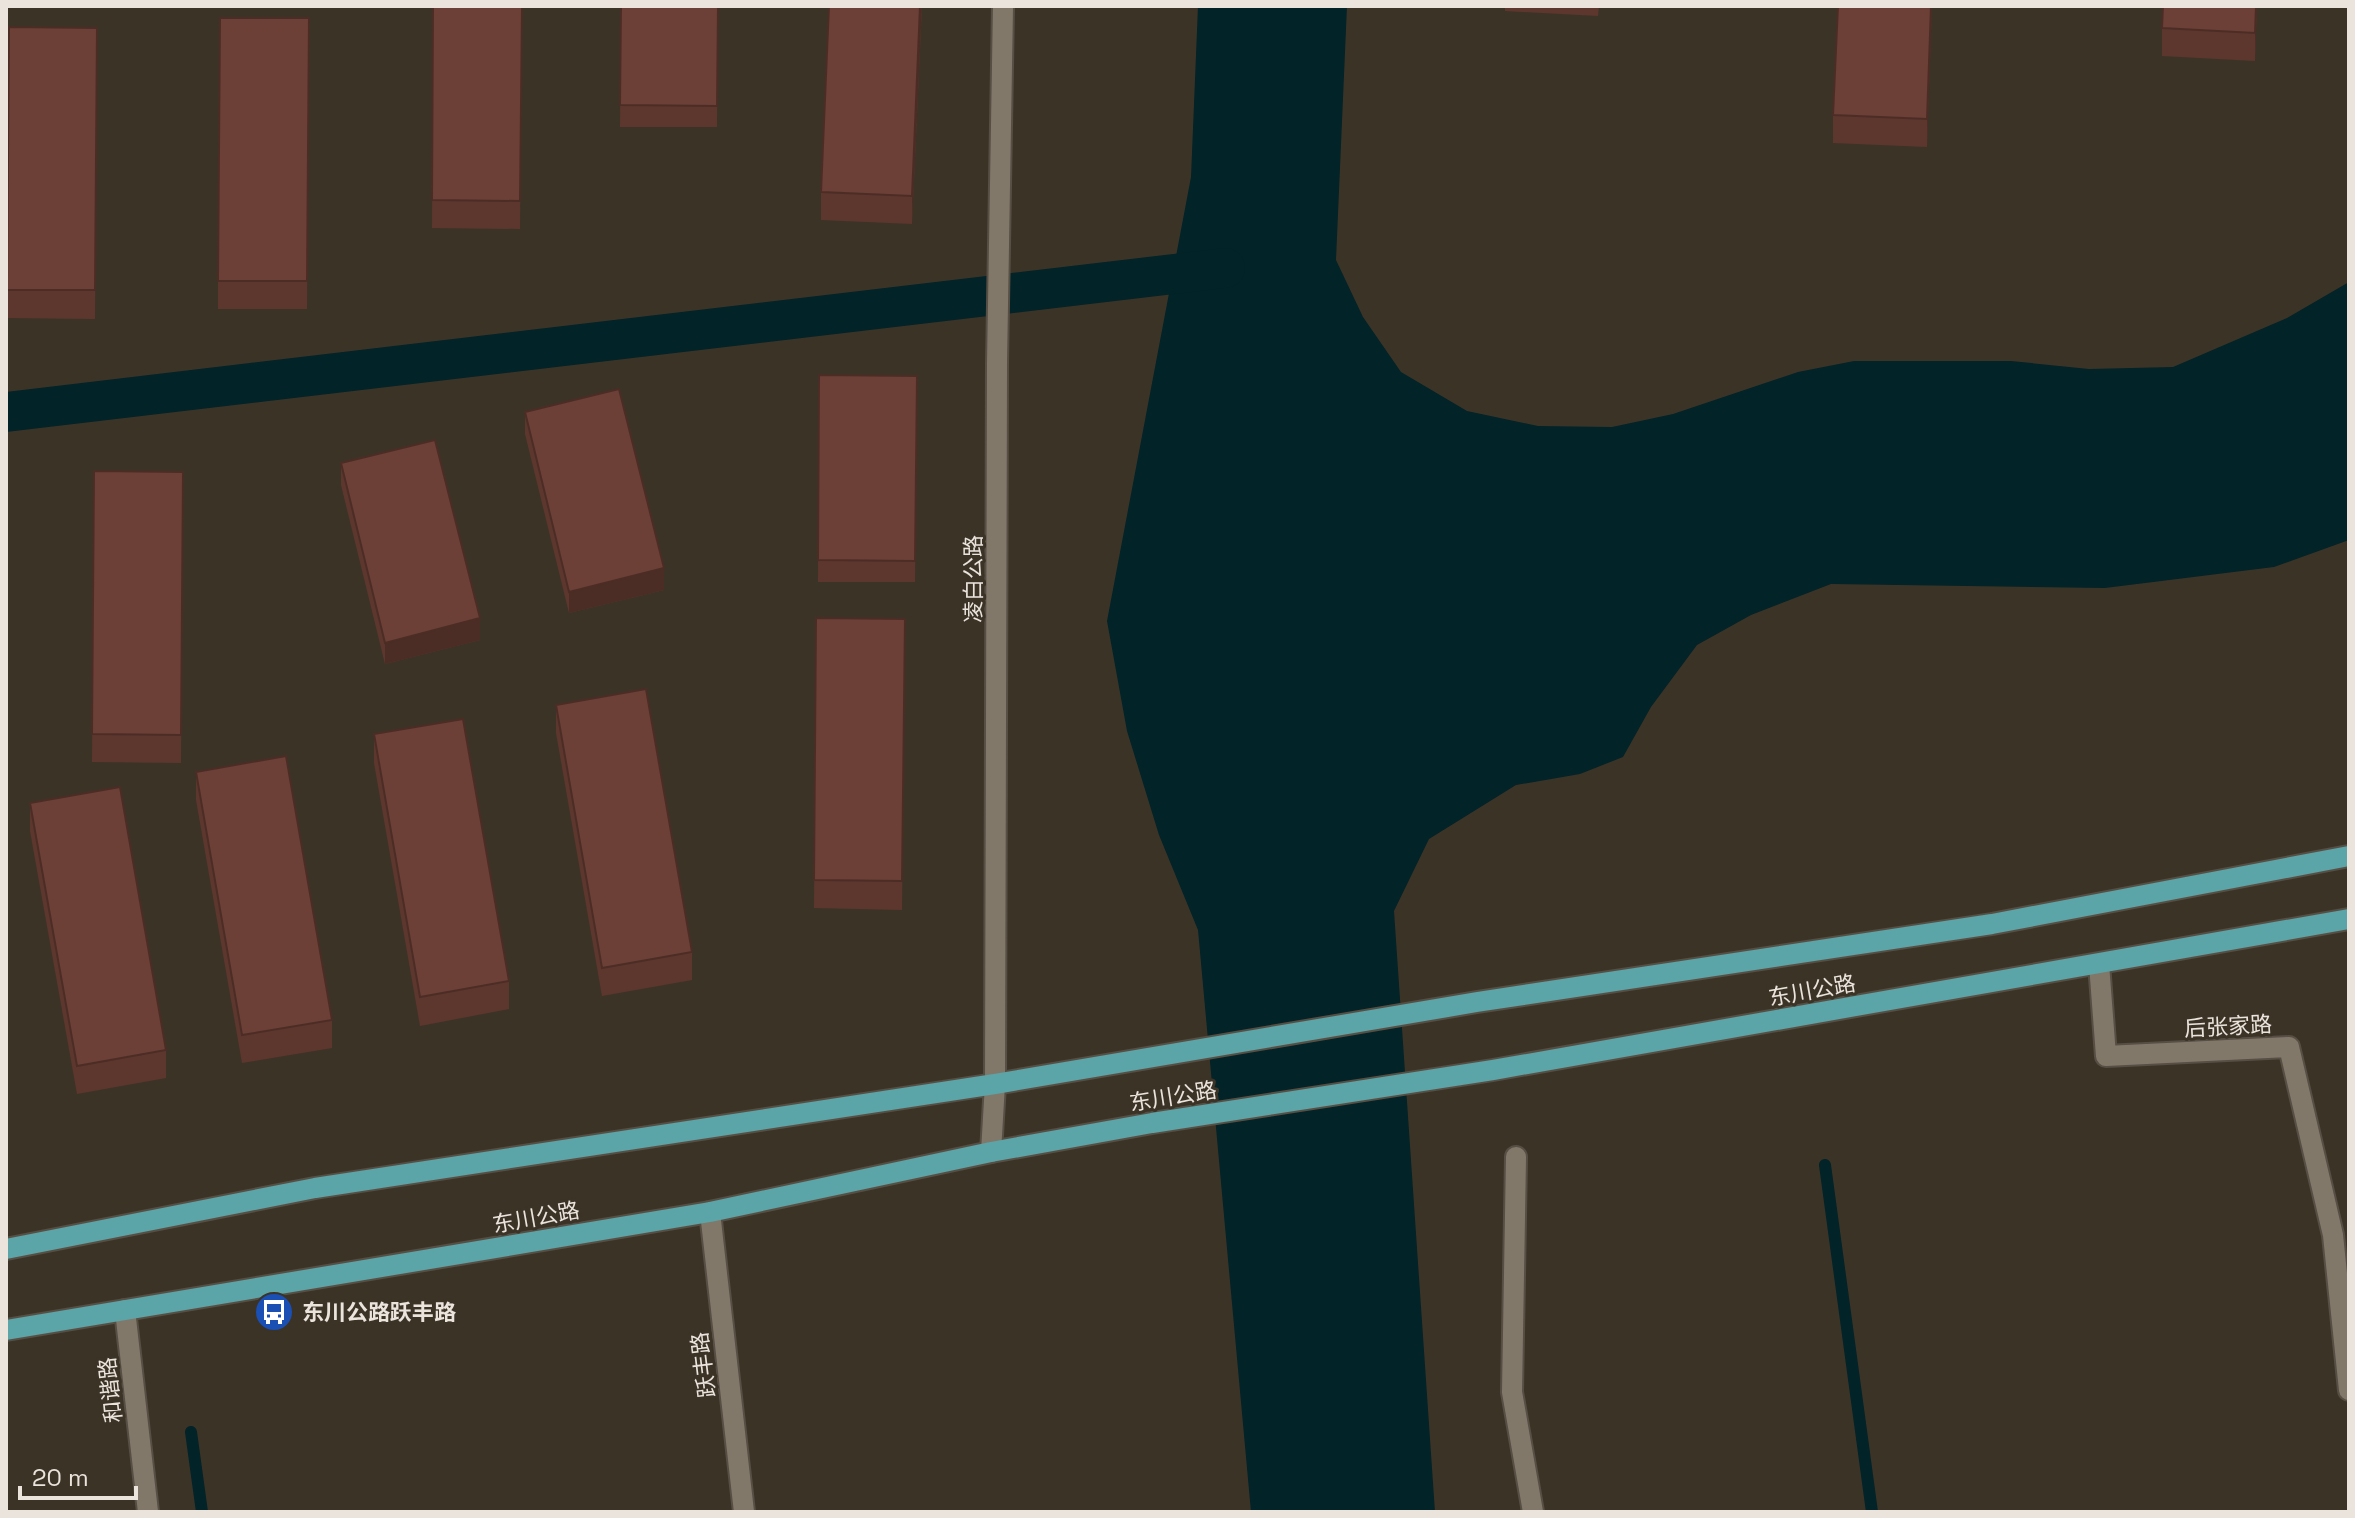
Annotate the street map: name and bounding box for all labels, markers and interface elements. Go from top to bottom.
street label: 凌白公路 [959,535,987,623]
street label: 东川公路 [1766,969,1858,1011]
street label: 后张家路 [2183,1010,2273,1042]
street label: 东川公路 [1127,1075,1219,1117]
street label: 东川公路 [490,1196,582,1238]
bus stop icon: 东川公路跃丰路 [253,1291,295,1333]
place label: 东川公路跃丰路 [302,1298,456,1326]
street label: 跃丰路 [685,1331,721,1399]
street label: 和谐路 [93,1356,127,1424]
scale bar [20,1450,136,1500]
text: 20 m [32,1462,89,1493]

